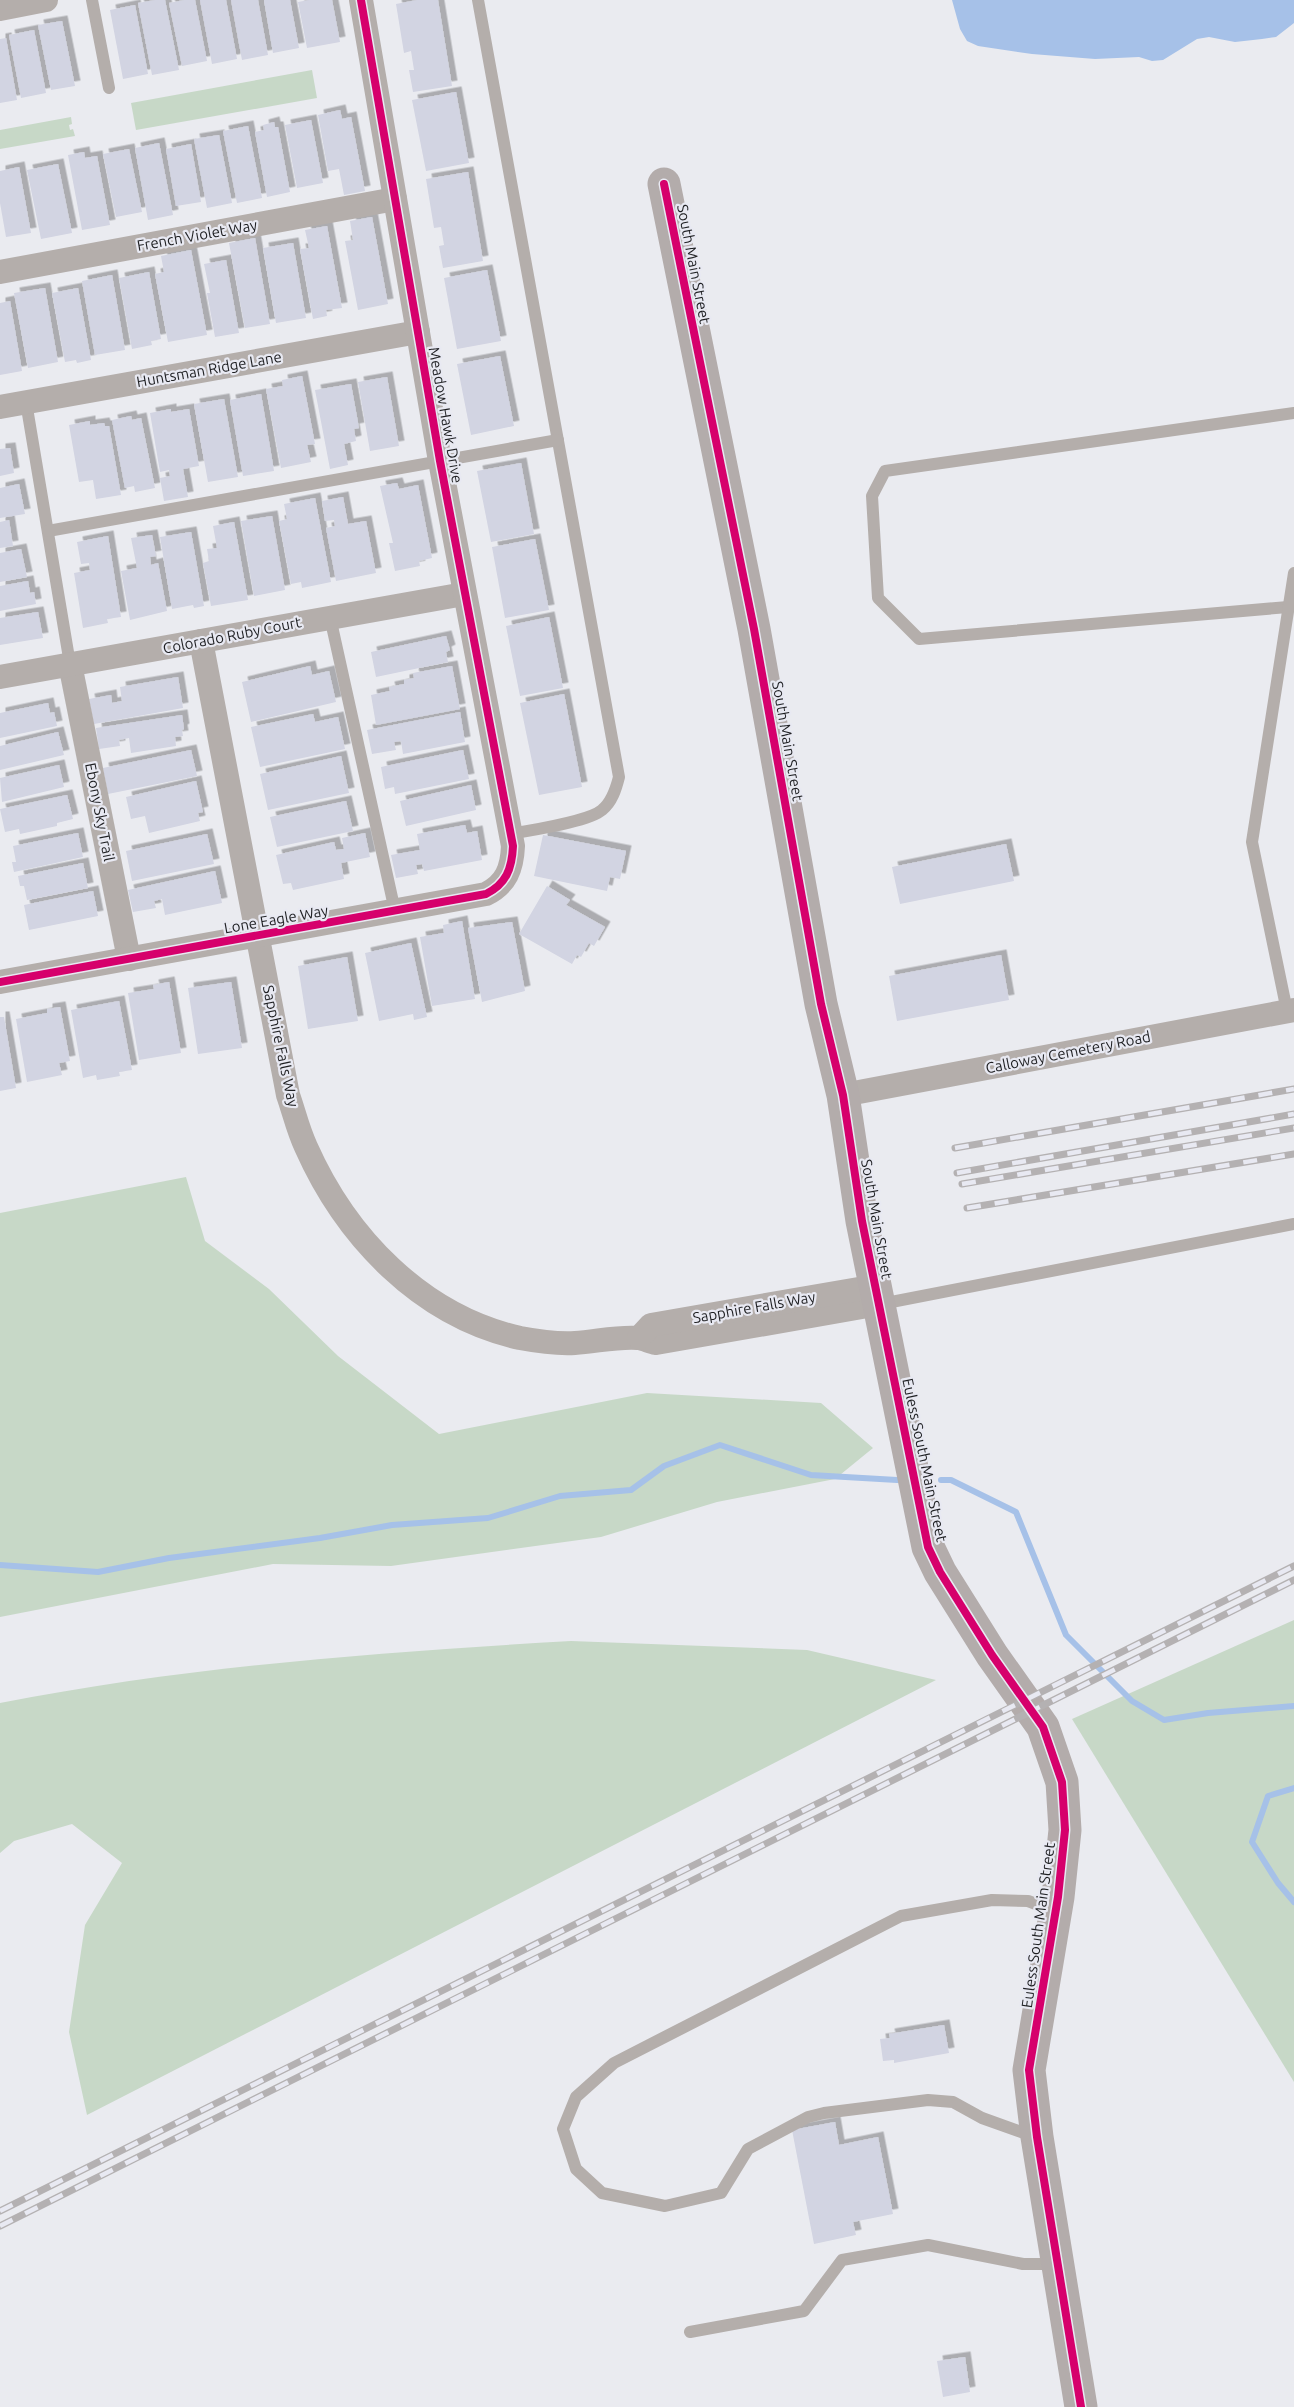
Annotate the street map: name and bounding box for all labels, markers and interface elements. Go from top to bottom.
street label: South Main Street [674,203,714,325]
street label: French Violet Way [136,216,258,254]
street label: Meadow Hawk Drive [426,346,466,484]
street label: Huntsman Ridge Lane [135,348,283,390]
street label: Colorado Ruby Court [161,613,303,657]
street label: South Main Street [769,680,807,802]
street label: Ebony Sky Trail [82,761,118,863]
street label: Lone Eagle Way [223,901,329,937]
street label: Sapphire Falls Way [260,984,302,1108]
street label: Calloway Cemetery Road [984,1028,1152,1076]
street label: South Main Street [858,1158,896,1280]
street label: Sapphire Falls Way [691,1288,817,1326]
street label: Euless South Main Street [899,1377,951,1543]
street label: Euless South Main Street [1018,1841,1058,2009]

